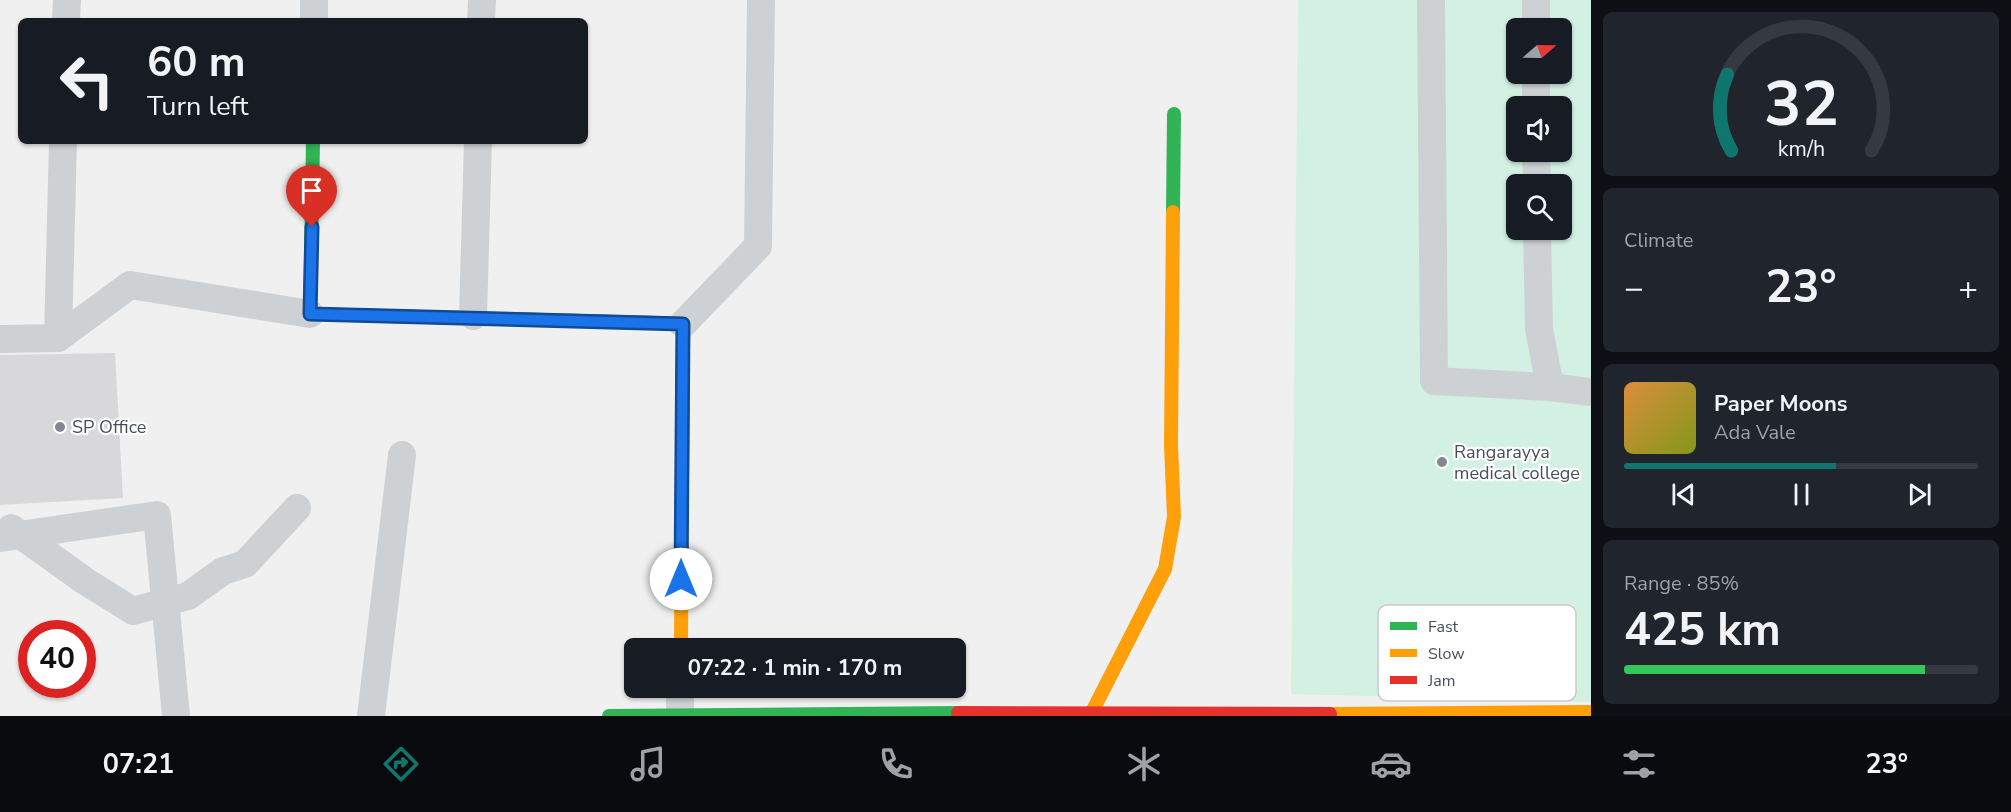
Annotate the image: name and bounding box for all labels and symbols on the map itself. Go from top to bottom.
north arrow [1506,18,1572,84]
pin [286,165,337,227]
place label: SP Office [72,415,146,439]
marker: SP Office [53,420,67,434]
place label: Rangarayya medical college [1454,440,1580,485]
marker: Rangarayya medical college [1435,455,1449,469]
position arrow [649,547,713,611]
legend [1378,605,1576,701]
text: Fast [1428,616,1459,638]
speed limit sign: 40 [18,620,96,698]
text: Slow [1428,643,1465,665]
text: Jam [1427,670,1455,692]

